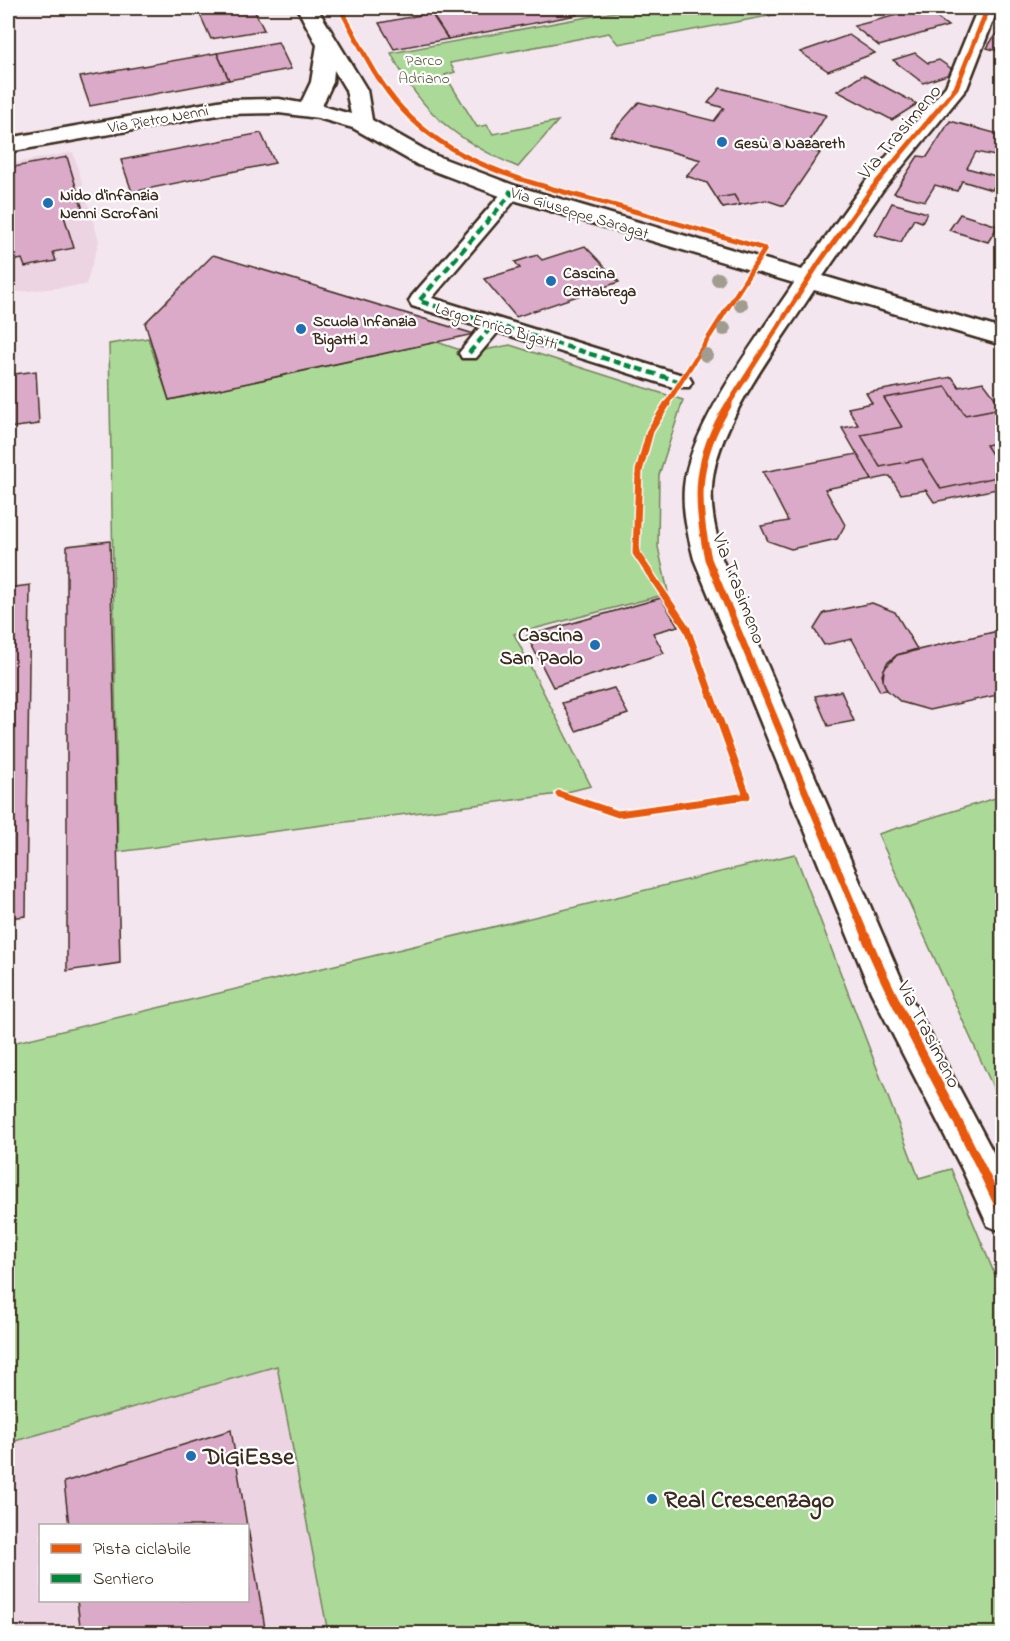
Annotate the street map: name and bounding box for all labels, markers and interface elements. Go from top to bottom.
park label: Parco Adriano [398,49,450,91]
street label: Via Trasimeno [852,79,950,187]
street label: Via Pietro Nenni [105,99,211,141]
place label: Gesù a Nazareth [734,132,845,156]
marker: Gesù a Nazareth [715,135,729,149]
street label: Via Giuseppe Saragat [506,181,652,247]
place label: Nido d'infanzia Nenni Scrofani [60,184,159,226]
marker: Nido d'infanzia Nenni Scrofani [41,196,55,210]
place label: Cascina Cattabrega [563,262,637,305]
marker: Cascina Cattabrega [544,274,558,288]
street label: Largo Enrico Bigatti [432,297,561,357]
place label: Scuola Infanzia Bigatti 2 [312,310,417,353]
marker: Scuola Infanzia Bigatti 2 [294,322,308,336]
street label: Via Trasimeno [703,528,772,649]
place label: Cascina San Paolo [500,622,583,674]
marker: Cascina San Paolo [588,638,602,652]
street label: Via Trasimeno [888,976,967,1094]
place label: DiGiEsse [202,1441,295,1476]
marker: DiGiEsse [184,1449,198,1463]
place label: Real Crescenzago [664,1484,834,1520]
marker: Real Crescenzago [645,1492,659,1506]
legend [39,1524,249,1602]
text: Pista ciclabile [93,1537,192,1563]
text: Sentiero [93,1567,154,1593]

